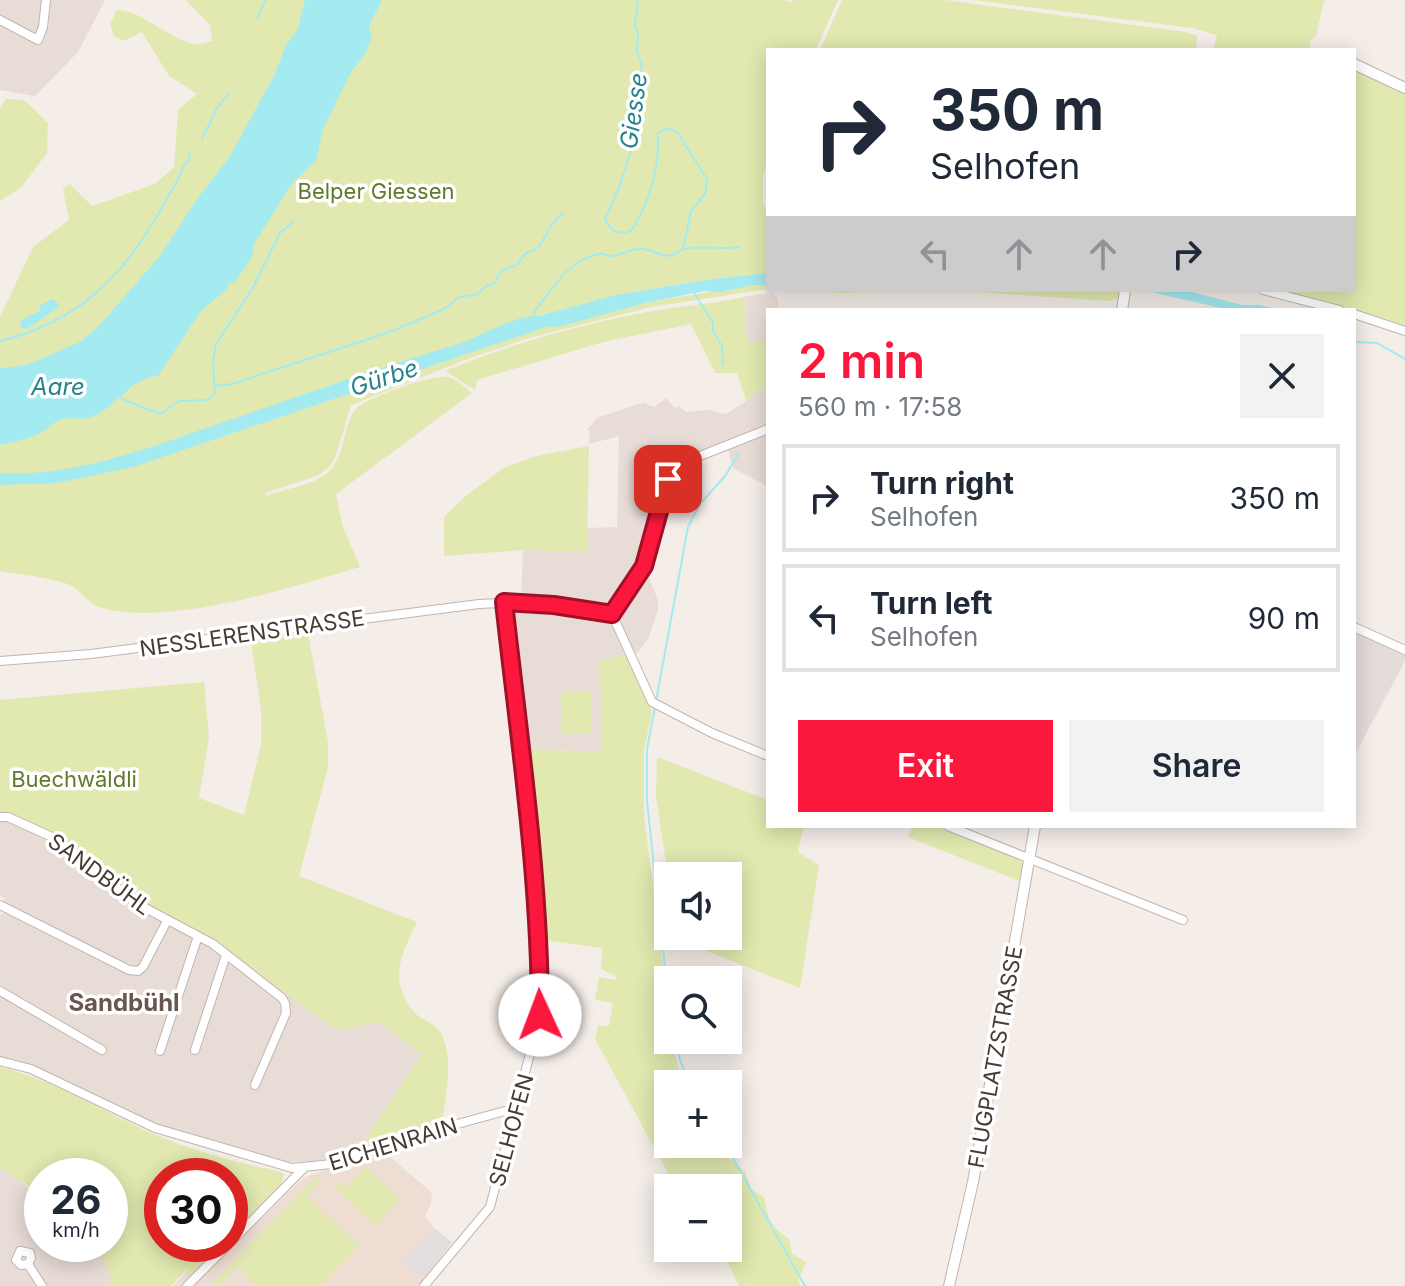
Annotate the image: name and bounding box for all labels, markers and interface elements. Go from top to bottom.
water label: Giesse [614,71,653,151]
text: 350 m [930,76,1104,144]
icon: right [798,80,902,184]
text: Selhofen [930,144,1080,188]
park label: Belper Giessen [298,178,454,204]
icon: left [913,232,957,276]
icon: ahead [997,232,1041,276]
icon: ahead [1081,232,1125,276]
icon: right [1165,232,1209,276]
text: 2 min [798,331,925,390]
button: close [1240,334,1324,418]
water label: Gürbe [346,353,422,402]
water label: Aare [30,372,85,401]
text: 560 m · 17:58 [798,391,962,422]
pin [634,445,702,513]
icon: arrive [646,457,690,501]
text: Turn right [870,465,1014,501]
icon: right [802,476,846,520]
text: 350 m [1230,480,1320,516]
text: Selhofen [870,501,978,532]
text: Turn left [870,585,992,621]
icon: left [802,596,846,640]
text: 90 m [1248,600,1320,636]
street label: NESSLERENSTRASSE [138,604,366,662]
text: Selhofen [870,621,978,652]
button: Exit [798,720,1053,812]
button: Share [1069,720,1324,812]
park label: Buechwäldli [11,766,137,792]
street label: SANDBÜHL [43,828,157,920]
map controls [654,862,742,1262]
button: sound [654,862,742,950]
street label: FLUGPLATZSTRASSE [963,944,1027,1170]
button: search [654,966,742,1054]
position arrow [498,973,582,1057]
district label: Sandbühl [68,988,180,1017]
button: + [654,1070,742,1158]
street label: SELHOFEN [483,1071,539,1189]
street label: EICHENRAIN [326,1112,460,1176]
speed limit sign: 30 [144,1158,248,1262]
button: − [654,1174,742,1262]
text: 26 [50,1175,102,1224]
text: km/h [52,1218,100,1242]

